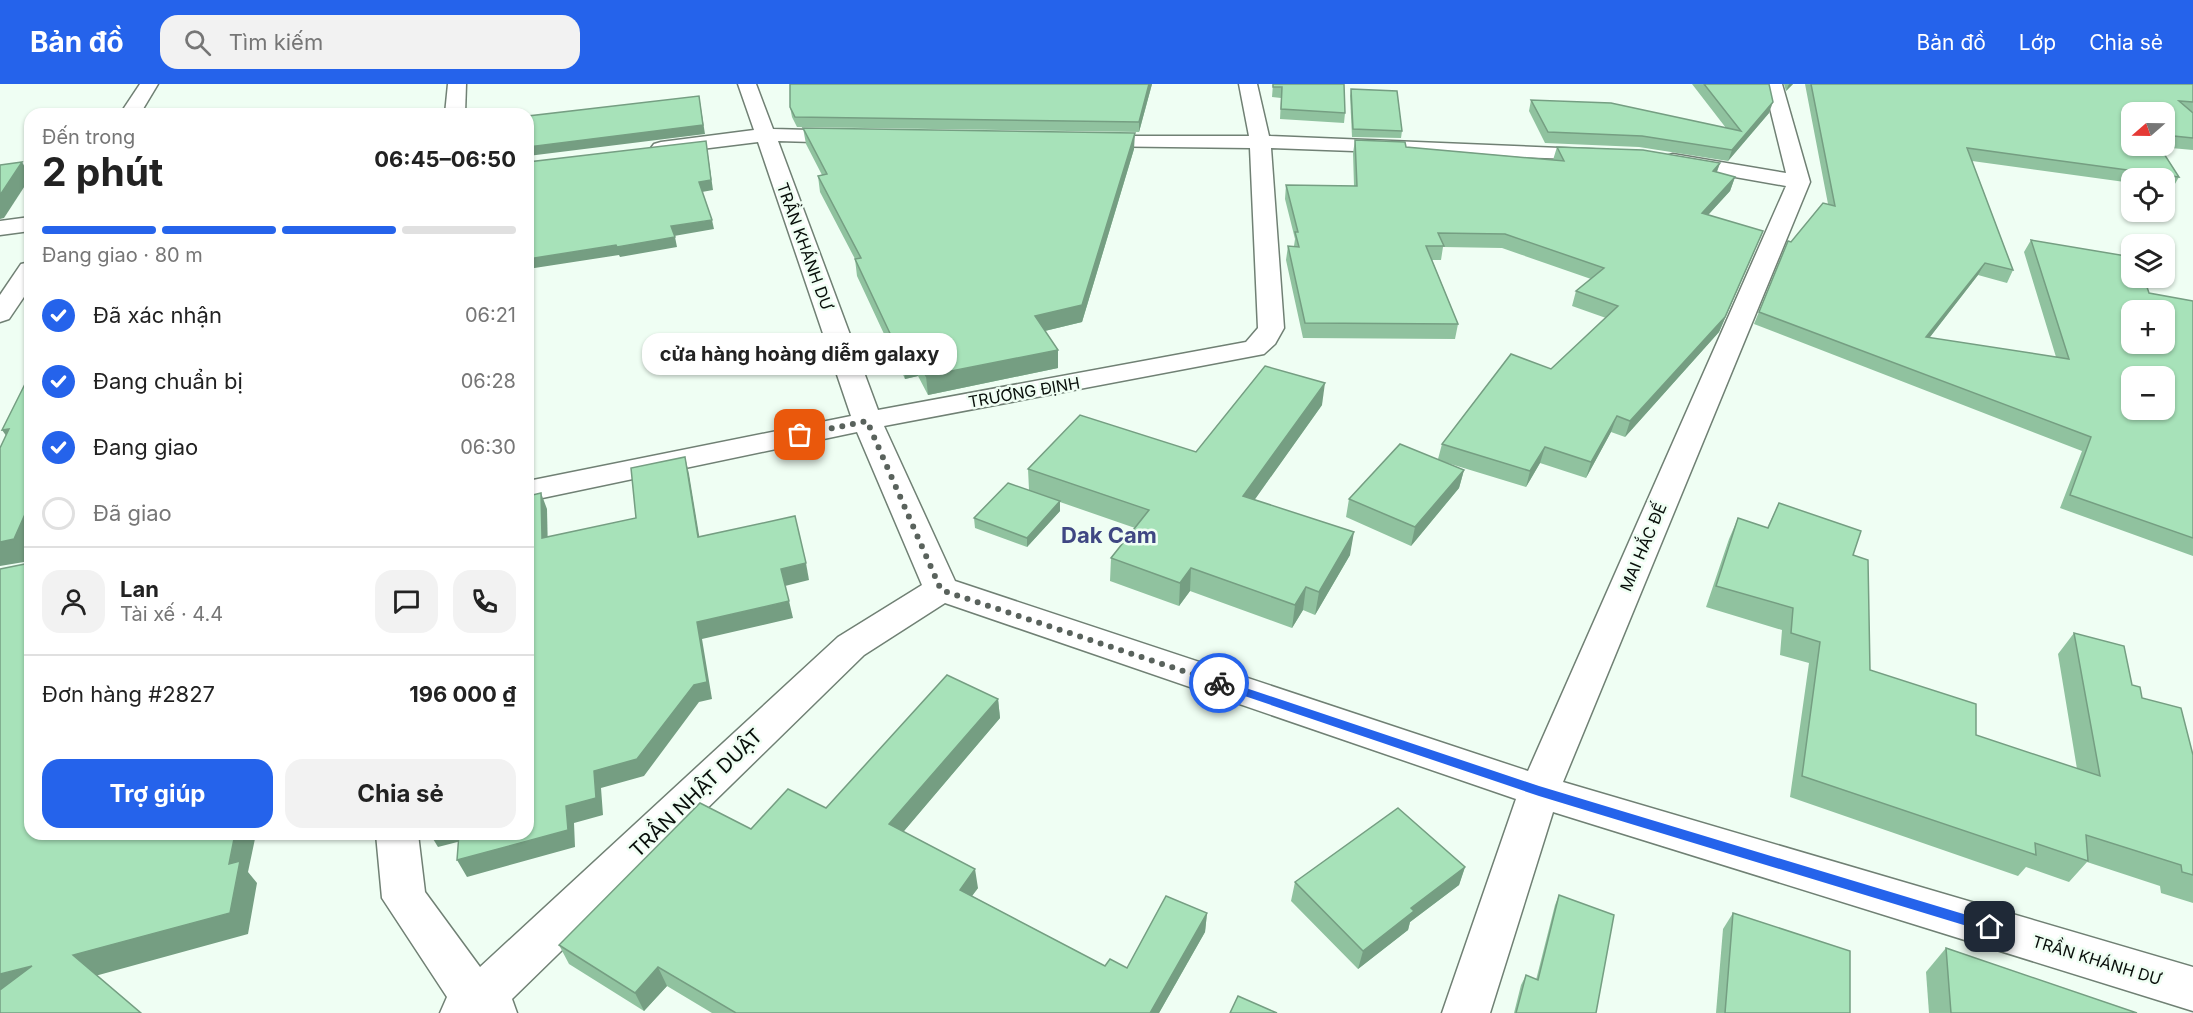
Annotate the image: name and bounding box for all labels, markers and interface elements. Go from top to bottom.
search box [160,15,580,69]
text: Bản đồ [30,25,124,59]
icon: search [181,26,214,59]
text: Tìm kiếm [229,29,323,55]
text: Bản đồ [1917,30,1986,55]
text: Lớp [2019,30,2056,55]
text: Chia sẻ [2089,30,2163,55]
north arrow [2121,102,2175,156]
map controls [2121,102,2175,420]
text: Đến trong [42,125,135,149]
text: 06:45–06:50 [374,146,516,172]
text: 2 phút [42,148,163,195]
button: locate [2121,168,2175,222]
street label: TRẦN KHÁNH DƯ [773,179,839,312]
button: layers [2121,234,2175,288]
text: Đang giao · 80 m [42,243,203,267]
icon: check [42,299,75,332]
button: + [2121,300,2175,354]
text: Đã xác nhận [93,302,222,328]
text: 06:21 [465,303,516,327]
callout: cửa hàng hoàng diễm galaxy [642,333,958,375]
text: cửa hàng hoàng diễm galaxy [660,342,939,366]
icon: check [42,365,75,398]
button: − [2121,366,2175,420]
text: Đang chuẩn bị [93,368,243,394]
text: 06:28 [461,369,516,393]
street label: TRƯƠNG ĐỊNH [967,372,1081,412]
pin [774,409,825,460]
icon: bag [783,418,816,451]
icon: check [42,431,75,464]
text: Đang giao [93,434,198,460]
text: 06:30 [460,435,516,459]
street label: MAI HẮC ĐẾ [1614,499,1671,594]
text: Đã giao [93,500,172,526]
district label: Dak Cam [1061,522,1157,548]
button: person [42,570,105,633]
button: chat [375,570,438,633]
button: phone [453,570,516,633]
text: Lan [120,576,159,602]
text: Tài xế · 4.4 [120,602,223,626]
courier [1189,653,1249,713]
icon: bike [1203,667,1236,700]
text: Đơn hàng #2827 [42,681,215,707]
text: 196 000 ₫ [409,681,516,707]
street label: TRẦN NHẬT DUẬT [622,721,767,862]
button: Trợ giúp [42,759,273,828]
button: Chia sẻ [285,759,516,828]
pin [1964,901,2015,952]
icon: home [1973,910,2006,943]
street label: TRẦN KHÁNH DƯ [2030,929,2165,989]

